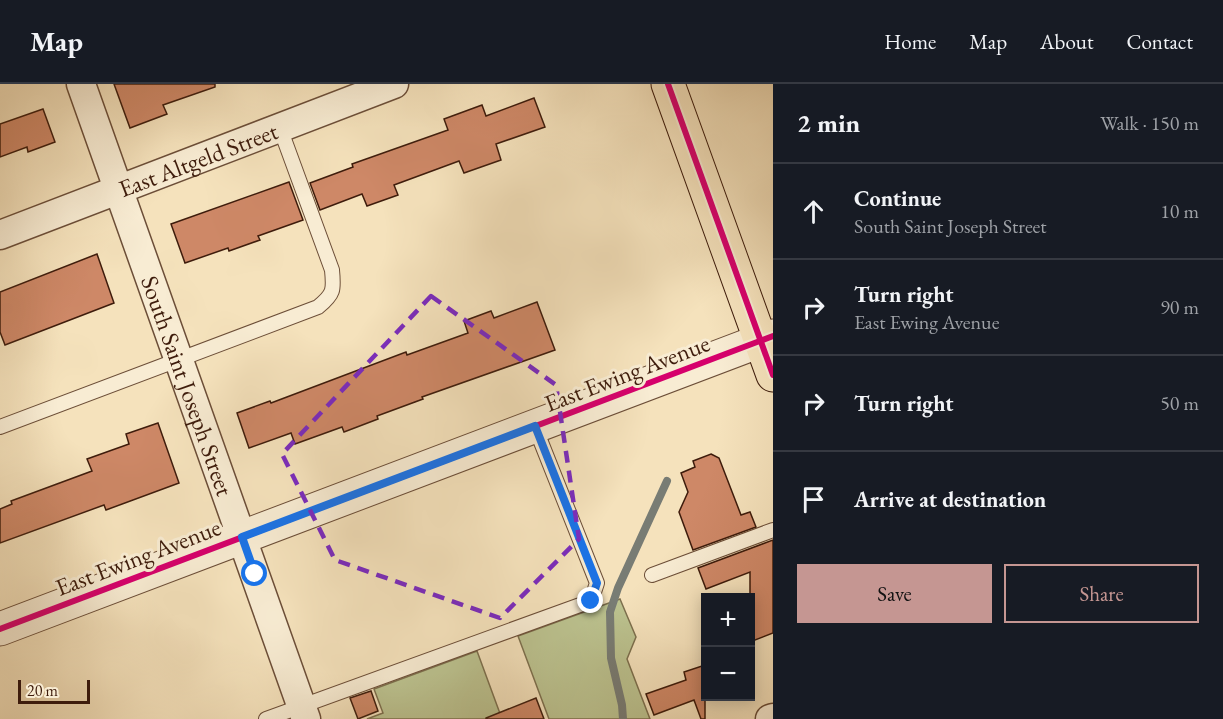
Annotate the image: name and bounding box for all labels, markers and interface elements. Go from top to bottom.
text: Map [30,23,83,59]
text: Home [884,28,936,55]
text: Map [969,28,1007,55]
text: About [1040,28,1093,55]
text: Contact [1126,28,1193,55]
text: 2 min [797,106,860,140]
text: Walk · 150 m [1100,110,1199,136]
street label: East Altgeld Street [114,114,282,204]
text: Continue [854,184,941,213]
icon: ahead [797,195,830,228]
text: 10 m [1160,198,1199,224]
text: South Saint Joseph Street [854,213,1047,239]
street label: South Saint Joseph Street [135,271,241,500]
text: Turn right [854,280,953,309]
icon: right [797,291,830,324]
text: 90 m [1160,294,1199,320]
text: East Ewing Avenue [854,309,999,335]
street label: East Ewing Avenue [540,327,714,419]
icon: right [797,387,830,420]
text: Turn right [854,389,953,418]
text: 50 m [1160,390,1199,416]
icon: arrive [797,483,830,516]
text: Arrive at destination [854,485,1046,514]
street label: East Ewing Avenue [51,511,225,603]
route start [241,560,267,586]
button: Save [797,564,992,623]
button: Share [1004,564,1199,623]
route end [577,587,603,613]
map controls [701,593,755,701]
button: + [701,593,755,647]
button: − [701,647,755,701]
scale bar [18,677,90,704]
text: 20 m [27,680,58,701]

